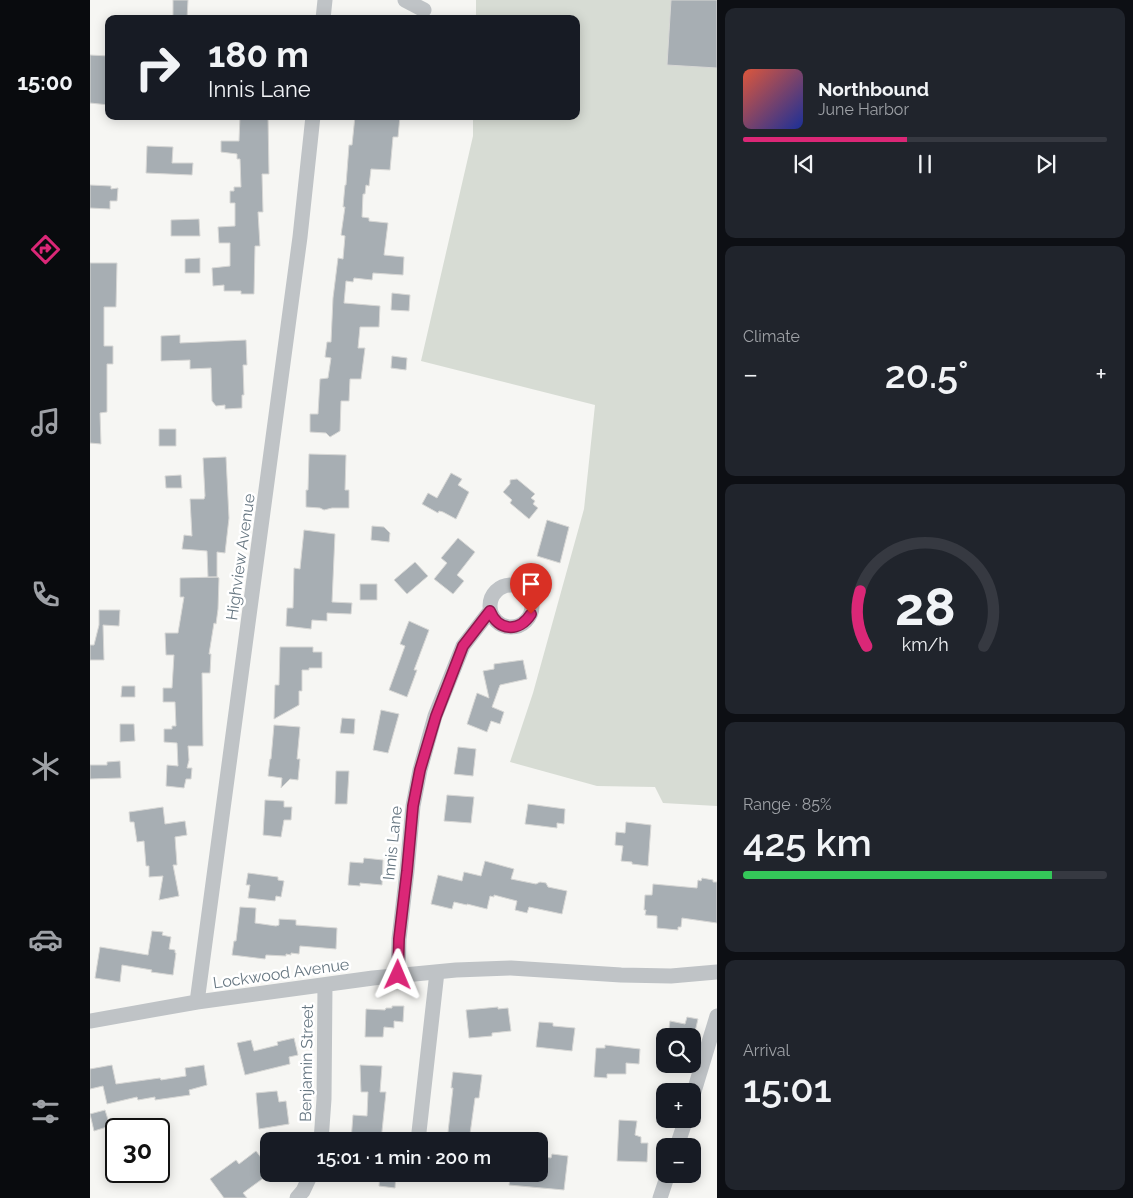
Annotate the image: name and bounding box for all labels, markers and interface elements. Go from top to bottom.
text: 180 m [208,34,309,75]
icon: right [125,35,190,100]
text: 15:00 [17,69,73,95]
text: Innis Lane [208,76,311,102]
text: Northbound [818,78,929,100]
text: June Harbor [818,100,909,119]
icon: previous [790,150,818,178]
icon: pause [911,150,939,178]
icon: next [1032,150,1060,178]
icon: directions [28,232,63,267]
text: Climate [743,327,800,346]
text: 20.5° [885,352,969,397]
text: − [743,358,758,391]
text: + [1095,358,1107,391]
icon: music [28,405,63,440]
street label: Highview Avenue [222,492,259,622]
pin [510,563,552,614]
icon: arrive [517,570,545,598]
text: 28 [895,576,955,637]
icon: phone [28,577,63,612]
text: km/h [901,634,949,655]
icon: climate [28,749,63,784]
text: Range · 85% [743,795,831,814]
street label: Innis Lane [379,805,406,881]
text: 425 km [743,820,872,865]
icon: car [28,922,63,957]
position arrow [371,948,423,1000]
street label: Lockwood Avenue [212,955,350,992]
street label: Benjamin Street [296,1003,317,1122]
map controls [656,1028,701,1183]
button: search [656,1028,701,1073]
text: Arrival [743,1041,790,1060]
text: 15:01 [743,1066,832,1111]
button: + [656,1083,701,1128]
icon: filters [28,1094,63,1129]
speed limit sign: 30 [105,1118,170,1183]
button: − [656,1138,701,1183]
text: 15:01 · 1 min · 200 m [317,1146,491,1168]

